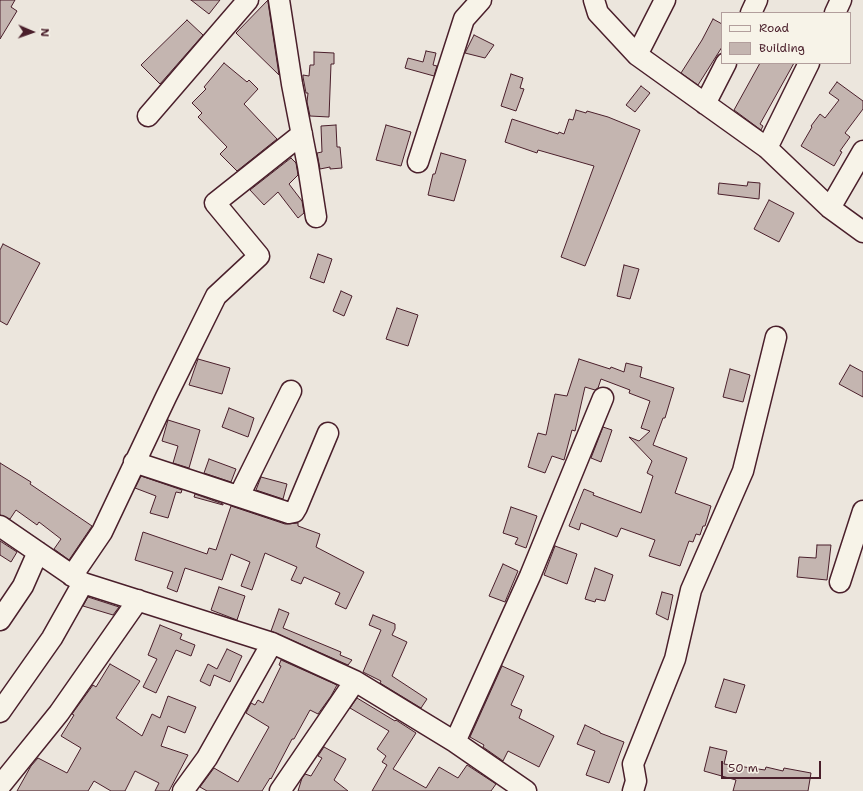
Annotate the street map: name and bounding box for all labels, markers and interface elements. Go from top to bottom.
north arrow [12,12,52,52]
legend [721,12,851,64]
text: Road [759,20,789,36]
text: N [37,28,52,37]
text: Building [759,40,805,56]
scale bar [723,753,823,779]
text: 50 m [728,760,758,776]

